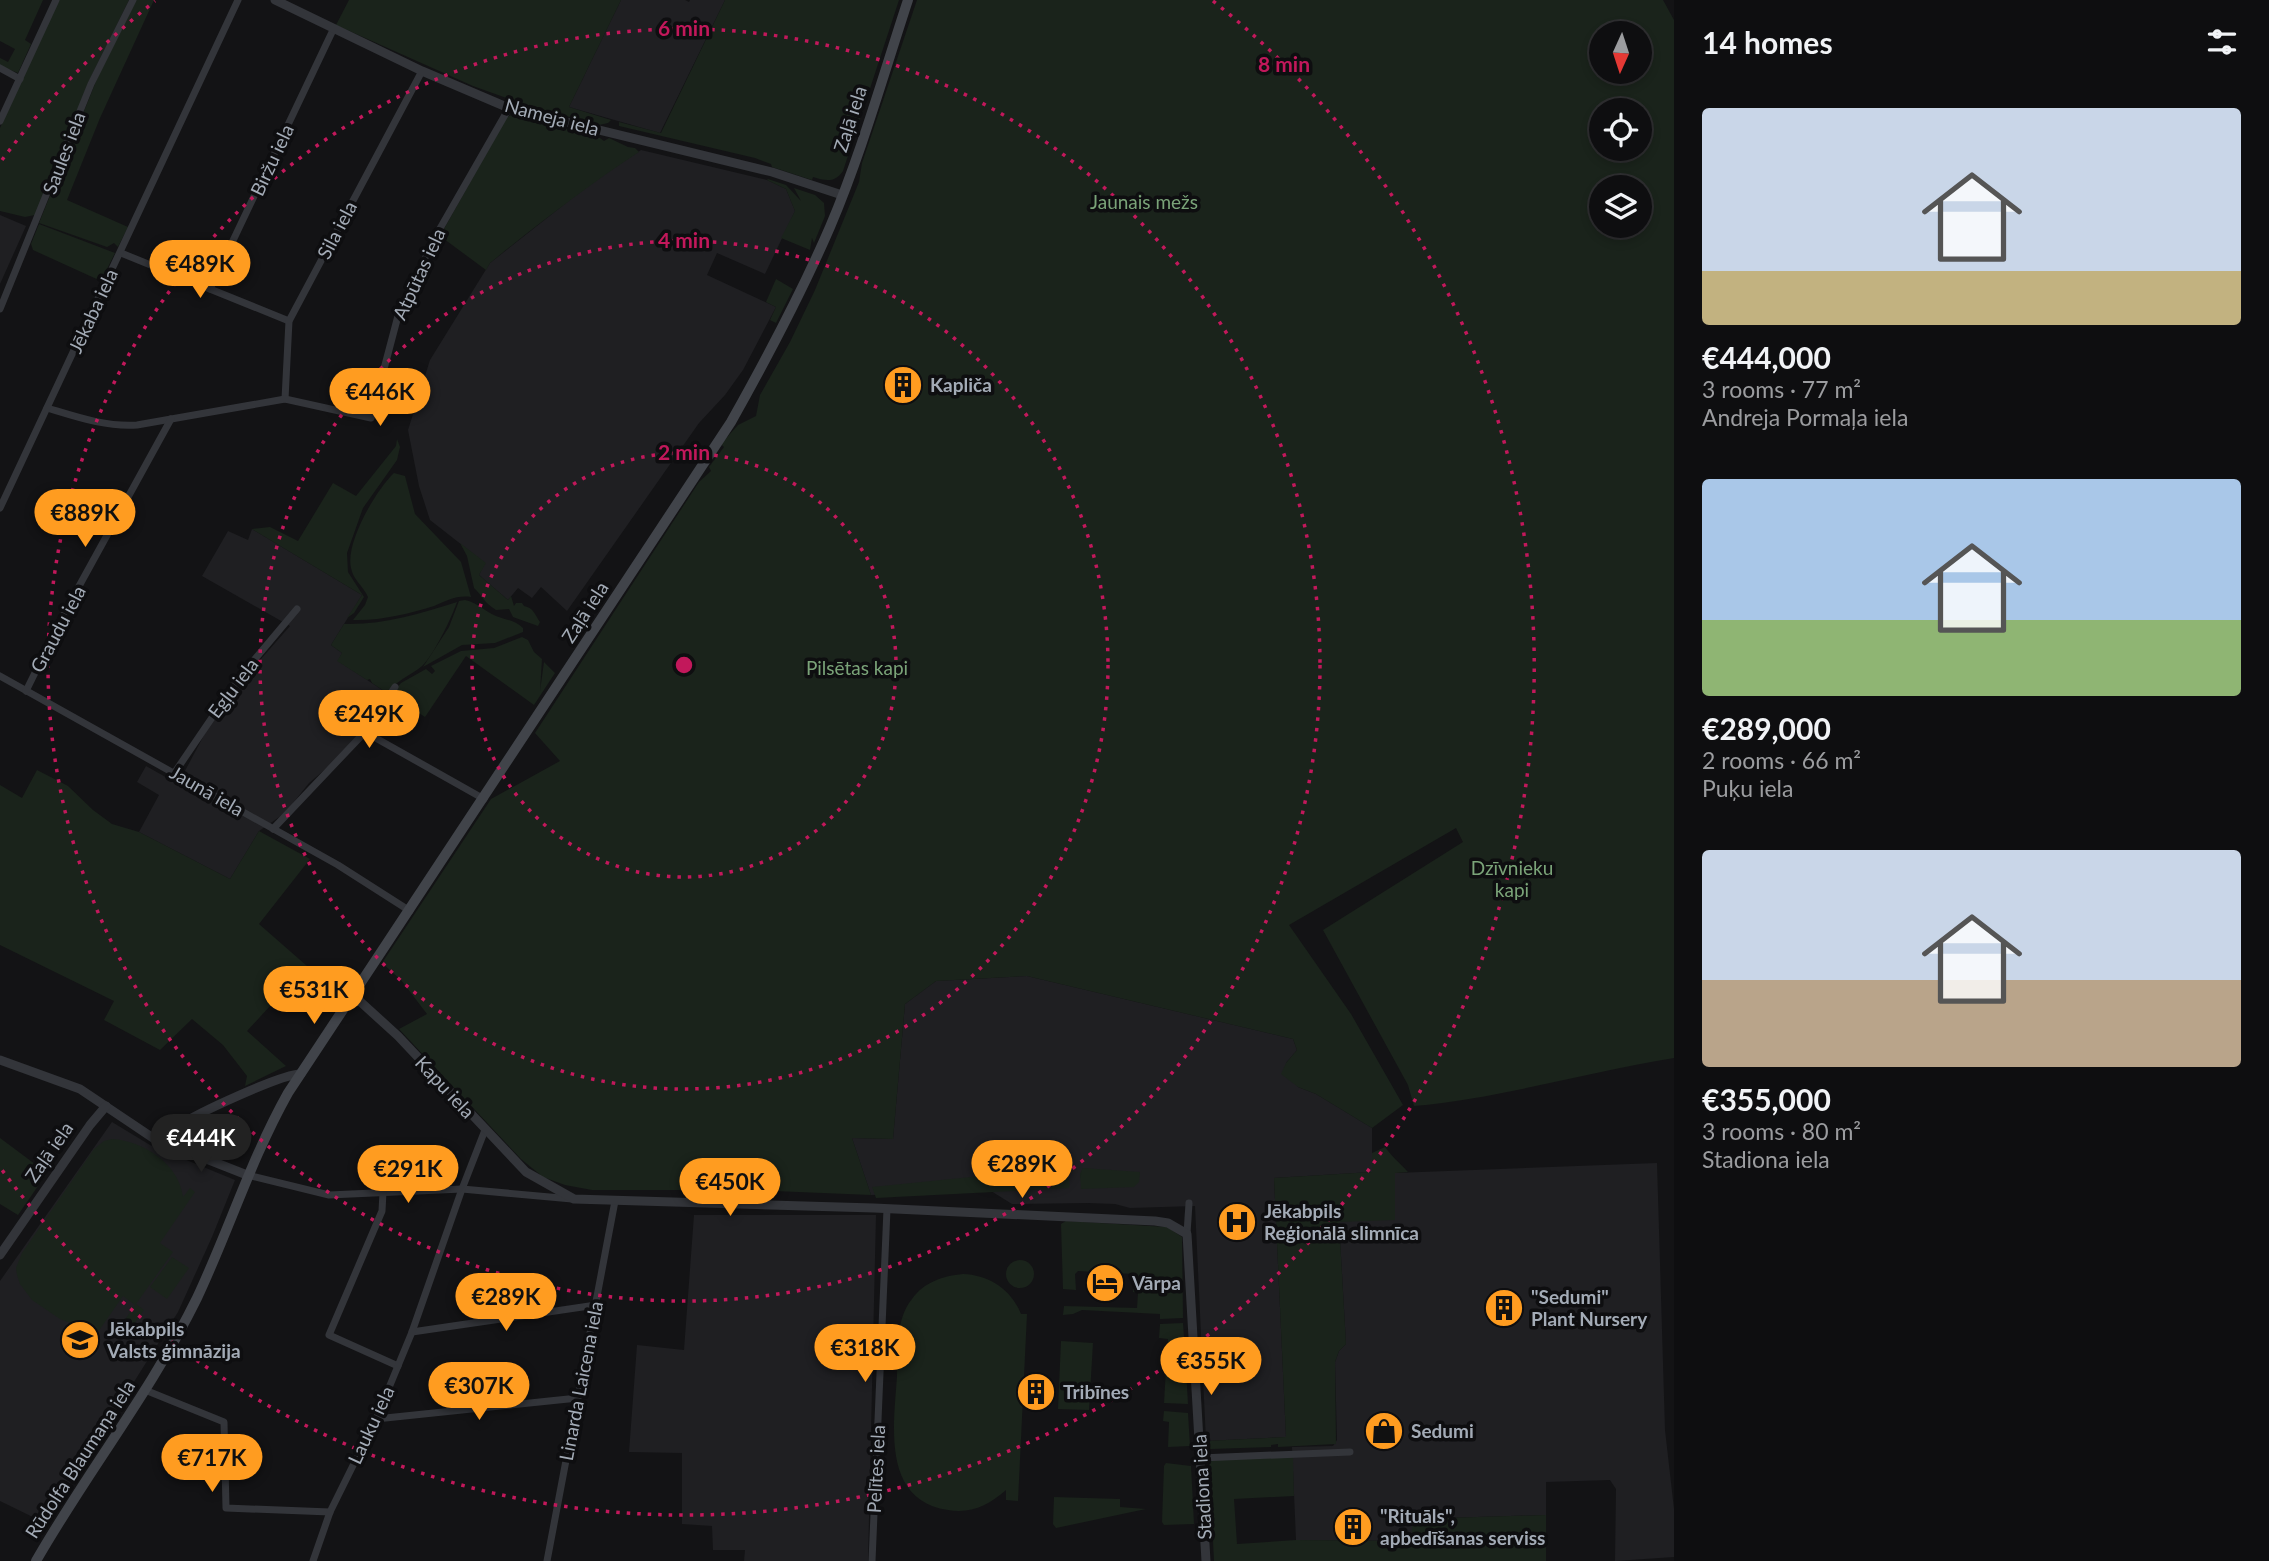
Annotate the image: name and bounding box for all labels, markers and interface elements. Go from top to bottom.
text: 6 min [658,15,710,40]
north arrow [1589,21,1652,84]
map controls [1589,21,1652,238]
icon: filters [2203,23,2241,61]
text: 14 homes [1702,24,1833,60]
text: 8 min [1258,51,1310,76]
street label: Zaļā iela [828,83,871,155]
street label: Nameja iela [502,93,602,140]
button: locate [1589,98,1652,161]
street label: Saules iela [37,108,90,197]
street label: Biržu iela [245,120,298,199]
icon: home [1909,154,2035,280]
button: layers [1589,175,1652,238]
park label: Jaunais mežs [1090,190,1198,213]
street label: Sila iela [312,197,361,263]
street label: Atpūtas iela [387,224,450,323]
text: 4 min [658,227,710,252]
pin: €489K [151,240,249,300]
text: €489K [165,249,235,277]
street label: Jēkaba iela [63,265,122,357]
text: €444,000 [1702,339,1831,375]
building icon: Kapliča [882,364,924,406]
pin: €446K [331,368,429,428]
place label: Kapliča [930,373,992,396]
text: 3 rooms · 77 m² [1702,375,1861,403]
text: €446K [345,377,415,405]
text: Andreja Pormaļa iela [1702,403,1908,431]
text: 2 min [658,439,710,464]
pin: €889K [36,490,134,549]
text: €889K [50,498,120,526]
icon: home [1909,525,2035,651]
street label: Zaļā iela [556,577,613,647]
street label: Graudu iela [25,581,90,676]
street label: Egļu iela [203,653,263,722]
centre of rings [672,653,696,677]
park label: Pilsētas kapi [806,656,908,679]
pin: €249K [320,690,418,750]
text: €249K [334,699,404,727]
text: €289,000 [1702,710,1831,746]
text: 2 rooms · 66 m² [1702,746,1861,774]
street label: Jaunā iela [166,760,248,821]
text: Puķu iela [1702,774,1793,802]
park label: Dzīvnieku kapi [1471,856,1553,901]
icon: home [1909,896,2035,1022]
pin: €531K [265,967,363,1026]
text: €531K [279,975,349,1003]
street label: Kapu iela [411,1051,480,1123]
text: €355,000 [1702,1081,1831,1117]
pin: €444K [152,1114,250,1174]
street label: Zaļā iela [20,1117,78,1186]
text: 3 rooms · 80 m² [1702,1117,1861,1145]
text: €444K [166,1123,236,1151]
pin: €289K [973,1140,1071,1200]
text: Stadiona iela [1702,1145,1830,1173]
pin: €291K [359,1146,457,1205]
text: €289K [987,1149,1057,1177]
text: €291K [373,1154,443,1182]
pin: €450K [681,1158,779,1218]
text: €450K [695,1167,765,1195]
place label: Jēkabpils Reģionālā slimnīca [1264,1199,1419,1244]
hospital icon: Jēkabpils Reģionālā slimnīca [1216,1201,1258,1243]
hotel icon: Vārpa [1084,1262,1126,1304]
place label: Vārpa [1131,1271,1181,1294]
pin: €289K [457,1274,555,1333]
text: €289K [471,1282,541,1310]
place label: "Sedumi" Plant Nursery [1531,1285,1648,1330]
building icon: "Sedumi" Plant Nursery [1483,1287,1525,1329]
street label: Linarda Laicena iela [554,1299,607,1463]
place label: Jēkabpils Valsts ģimnāzija [106,1317,241,1362]
school or university icon: Jēkabpils Valsts ģimnāzija [59,1319,101,1361]
pin: €318K [816,1324,914,1384]
text: €318K [830,1333,900,1361]
pin: €355K [1162,1338,1260,1397]
text: €355K [1176,1346,1246,1374]
pin: €307K [430,1362,528,1422]
text: €307K [444,1371,514,1399]
building icon: Tribīnes [1015,1371,1057,1413]
street label: Rūdolfa Blaumaņa iela [20,1375,139,1542]
place label: Tribīnes [1063,1380,1129,1403]
street label: Lauku iela [342,1382,399,1467]
shop icon: Sedumi [1363,1410,1405,1452]
place label: Sedumi [1411,1419,1474,1442]
street label: Pelītes iela [862,1424,889,1514]
pin: €717K [163,1434,261,1494]
street label: Stadiona iela [1187,1434,1216,1540]
text: €717K [177,1443,247,1471]
place label: "Rituāls", apbedīšanas serviss [1380,1504,1545,1549]
building icon: "Rituāls", apbedīšanas serviss [1332,1506,1374,1548]

